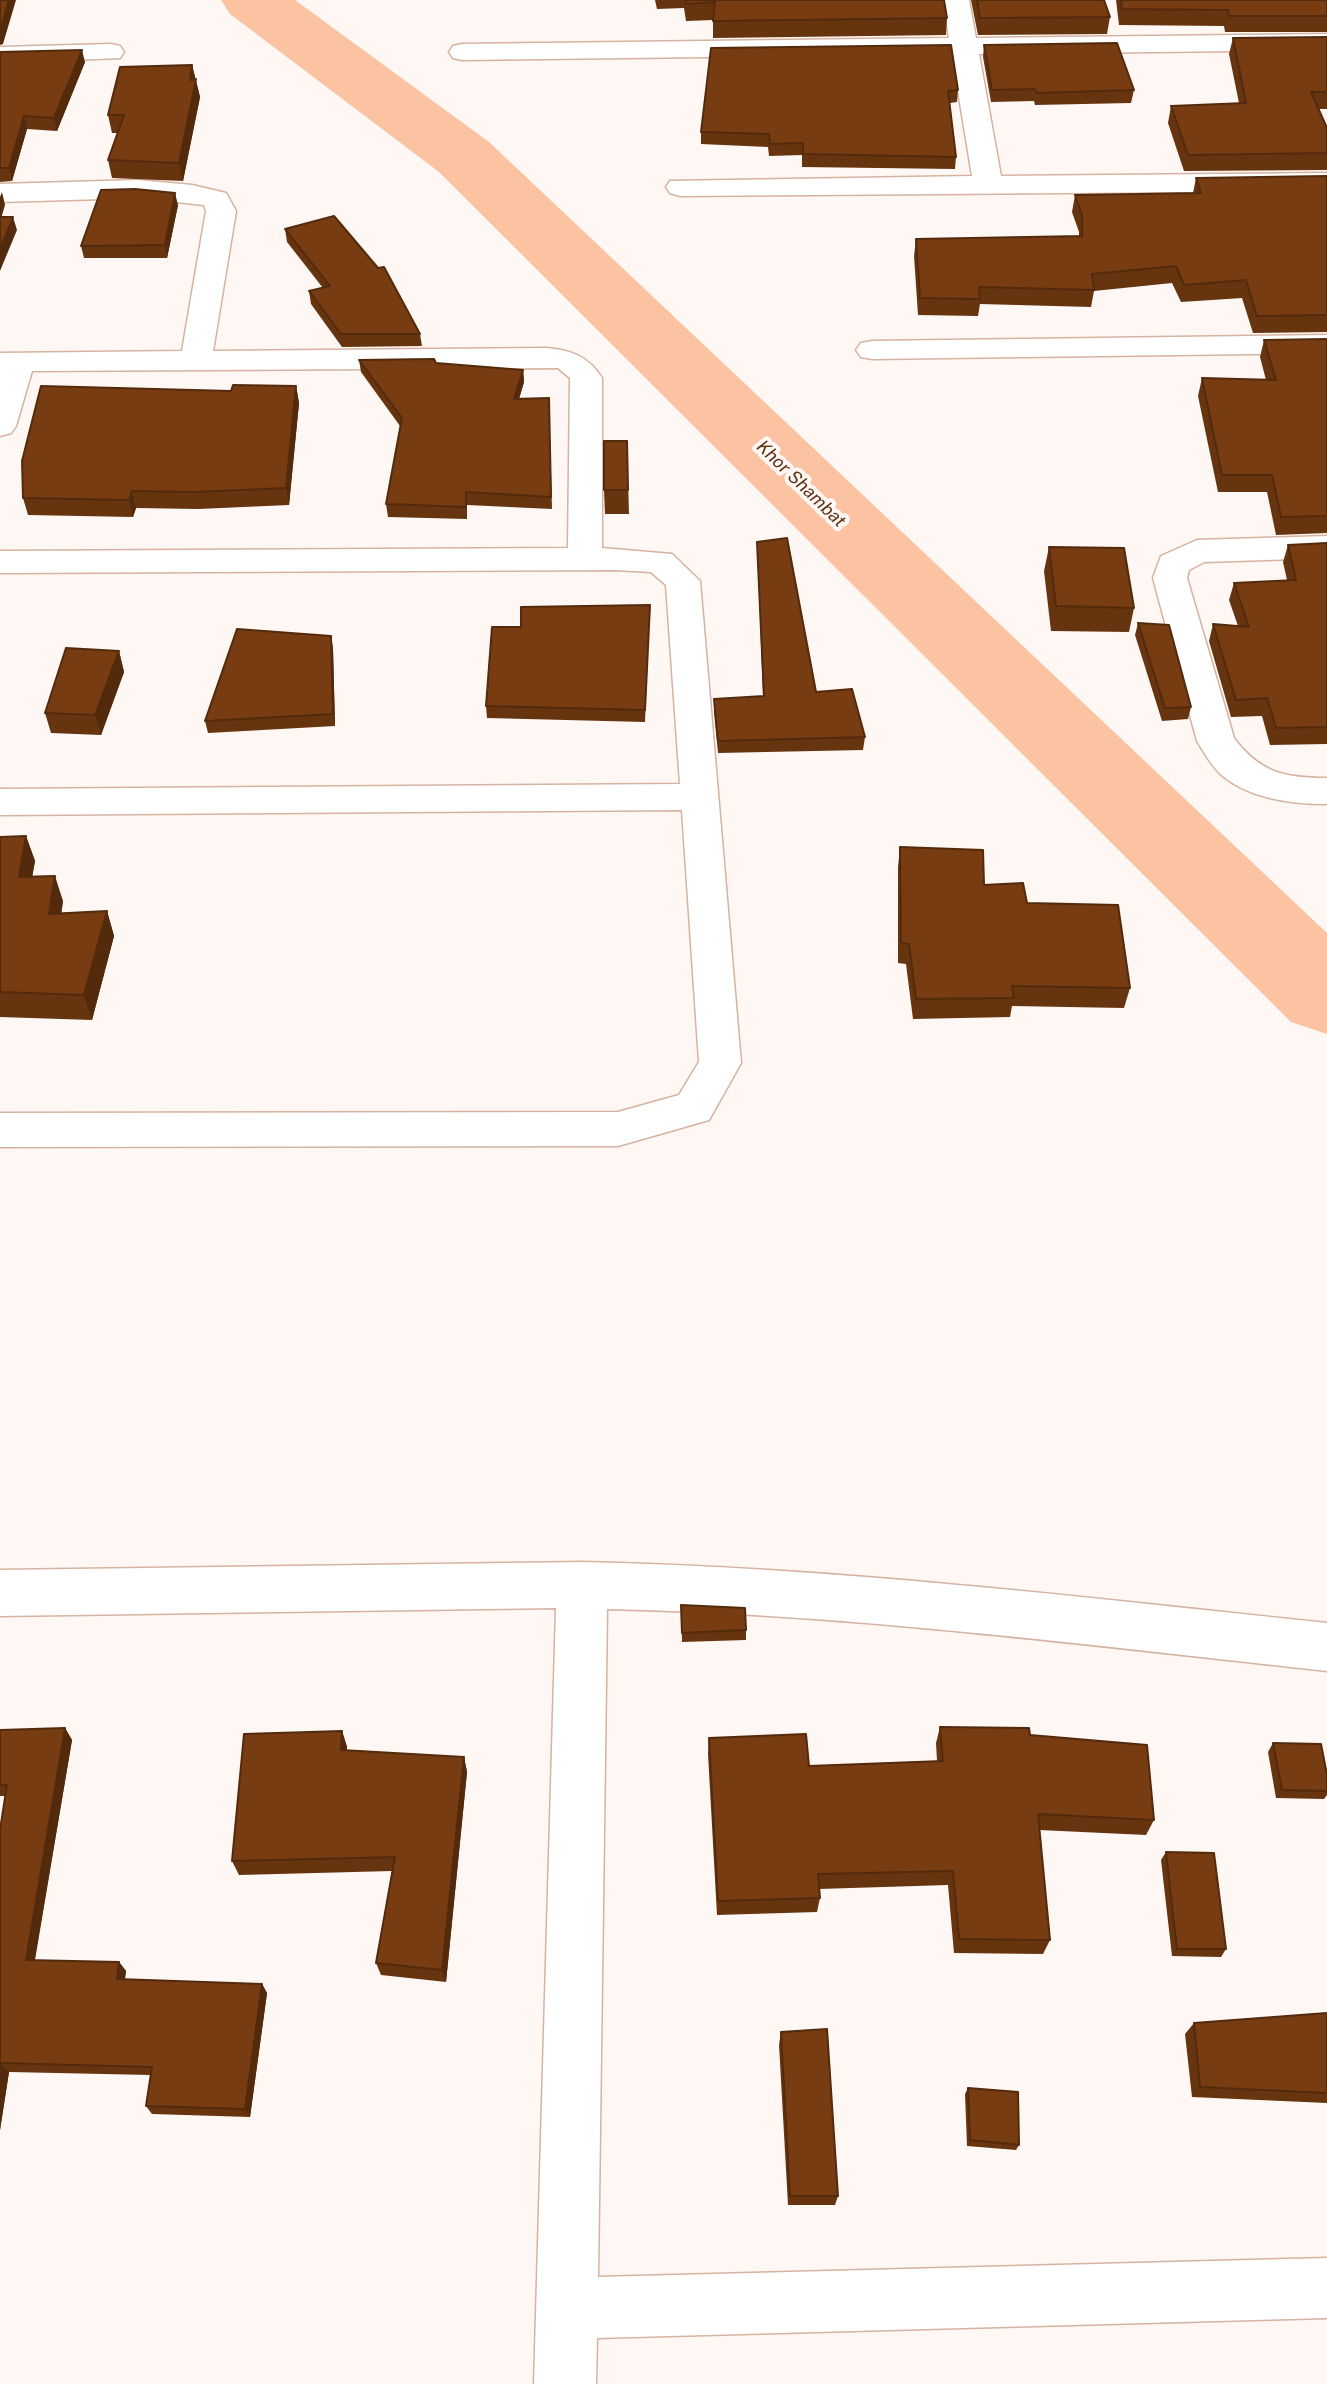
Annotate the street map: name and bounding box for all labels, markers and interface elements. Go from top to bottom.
water label: Khor Shambat [752,436,850,532]

